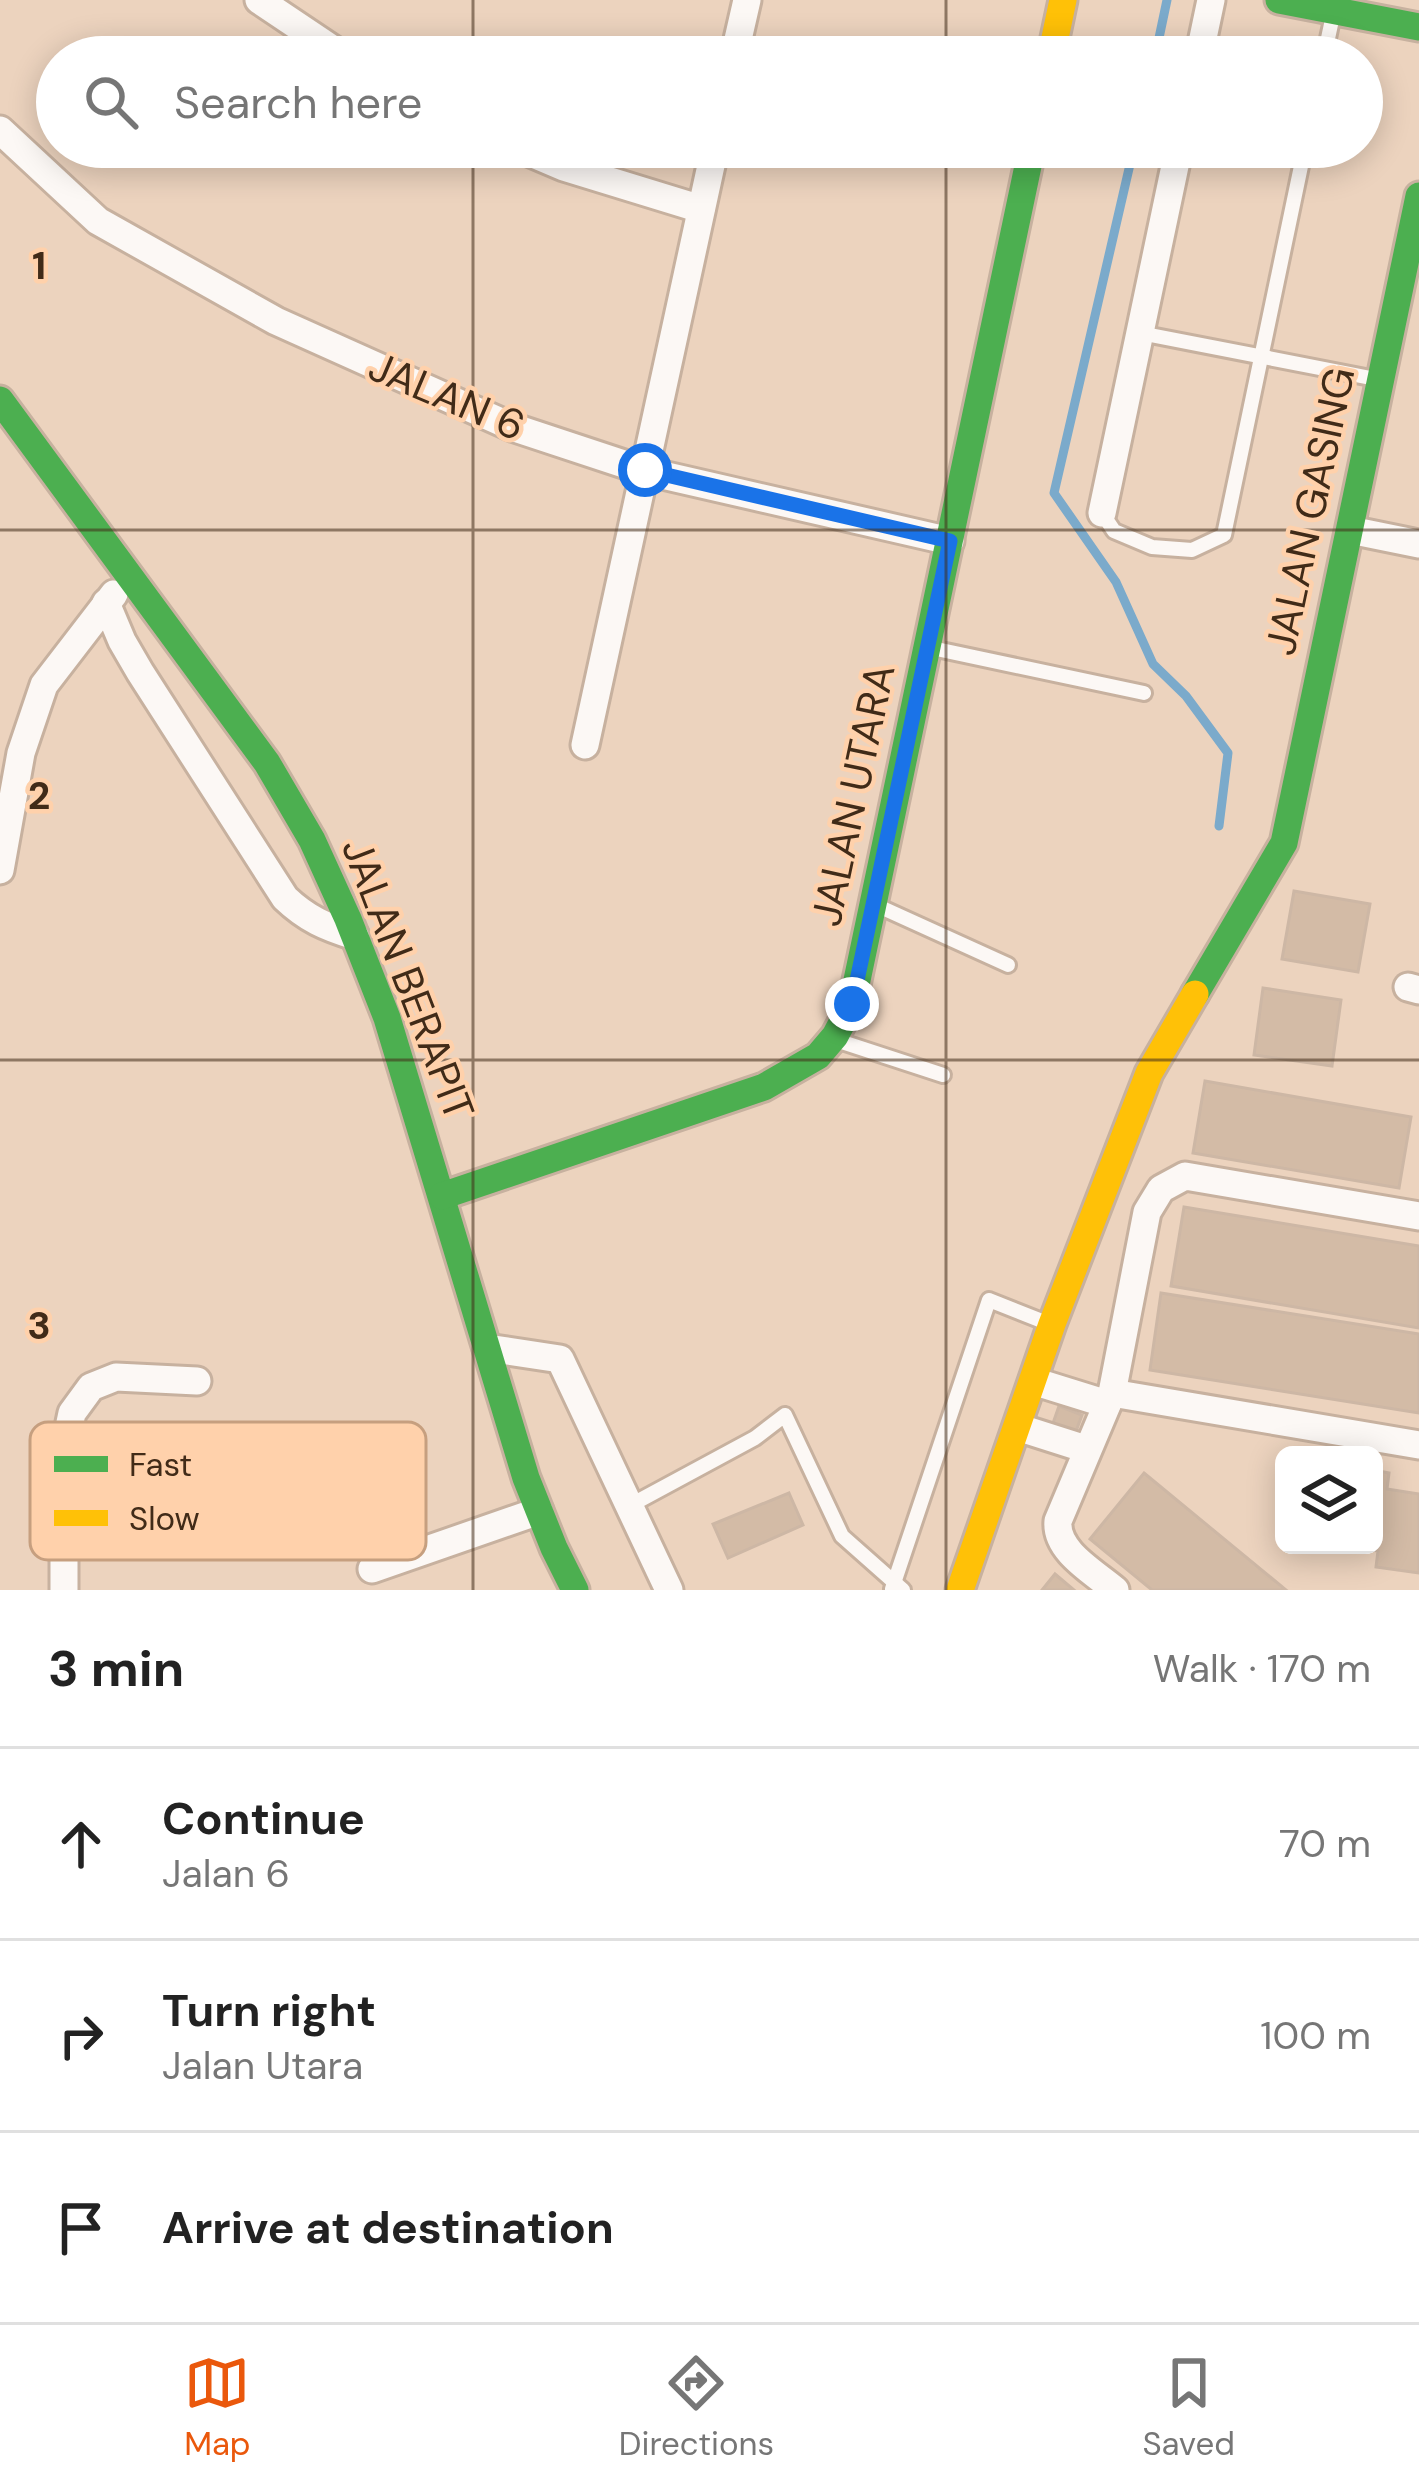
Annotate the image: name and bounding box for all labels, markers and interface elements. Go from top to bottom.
search box [36,36,1383,168]
icon: search [78,69,144,135]
text: Search here [174,73,422,132]
text: 1 [32,240,46,291]
street label: JALAN 6 [361,339,533,453]
street label: JALAN GASING [1253,362,1367,660]
route start [618,443,672,497]
street label: JALAN UTARA [798,659,908,931]
text: 2 [28,770,50,821]
street label: JALAN BERAPIT [329,830,487,1128]
route end [825,977,879,1031]
text: 3 [27,1300,51,1351]
legend [30,1422,426,1560]
text: Fast [129,1443,192,1486]
map controls [1275,1446,1383,1554]
button: layers [1275,1446,1383,1554]
text: Slow [129,1497,200,1540]
text: 3 min [48,1635,184,1702]
text: Walk · 170 m [1153,1643,1371,1694]
text: Continue [162,1789,365,1848]
icon: ahead [48,1811,114,1877]
text: 70 m [1279,1818,1371,1869]
text: Jalan 6 [162,1848,290,1899]
text: Turn right [162,1981,376,2040]
icon: right [48,2003,114,2069]
text: 100 m [1260,2010,1371,2061]
text: Jalan Utara [162,2040,363,2091]
icon: arrive [48,2195,114,2261]
text: Arrive at destination [162,2198,614,2257]
tab: Map [184,2350,251,2465]
tab: Directions [619,2350,774,2465]
tab: Saved [1142,2350,1235,2465]

